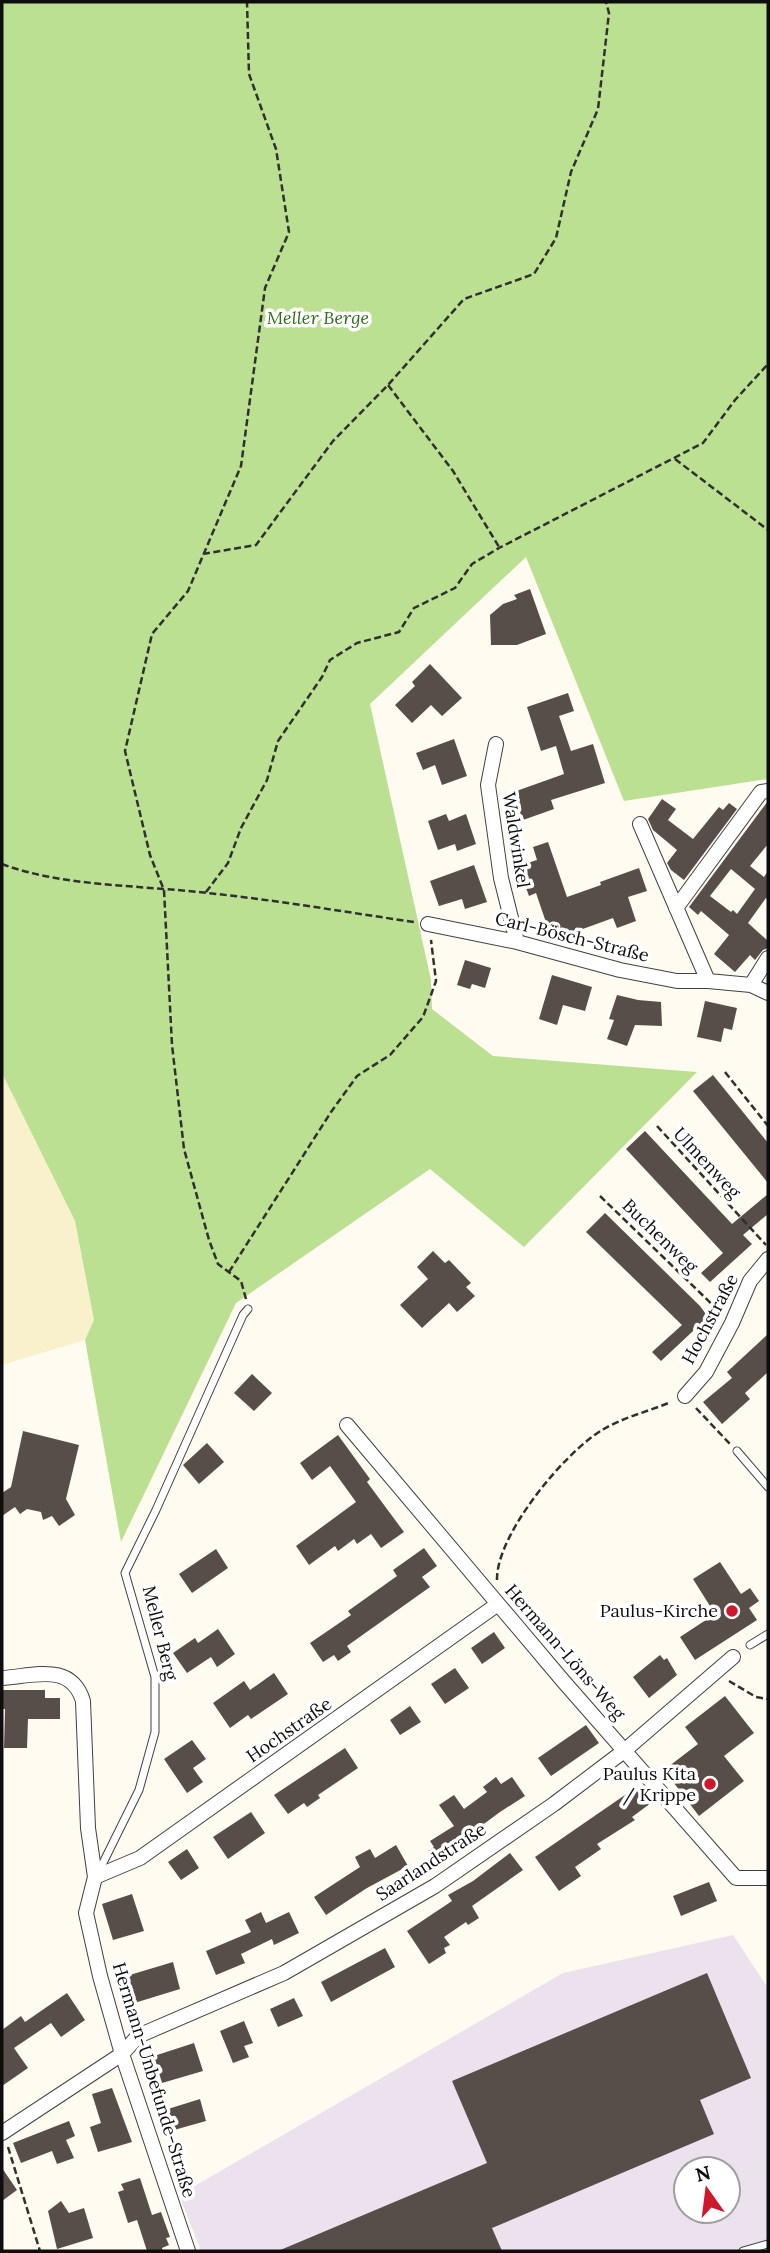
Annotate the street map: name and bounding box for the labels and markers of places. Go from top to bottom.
place label: Paulus-Kirche [600,1599,718,1622]
marker: Paulus-Kirche [724,1603,740,1619]
place label: Paulus Kita / Krippe [603,1762,696,1806]
marker: Paulus Kita / Krippe [702,1776,718,1792]

